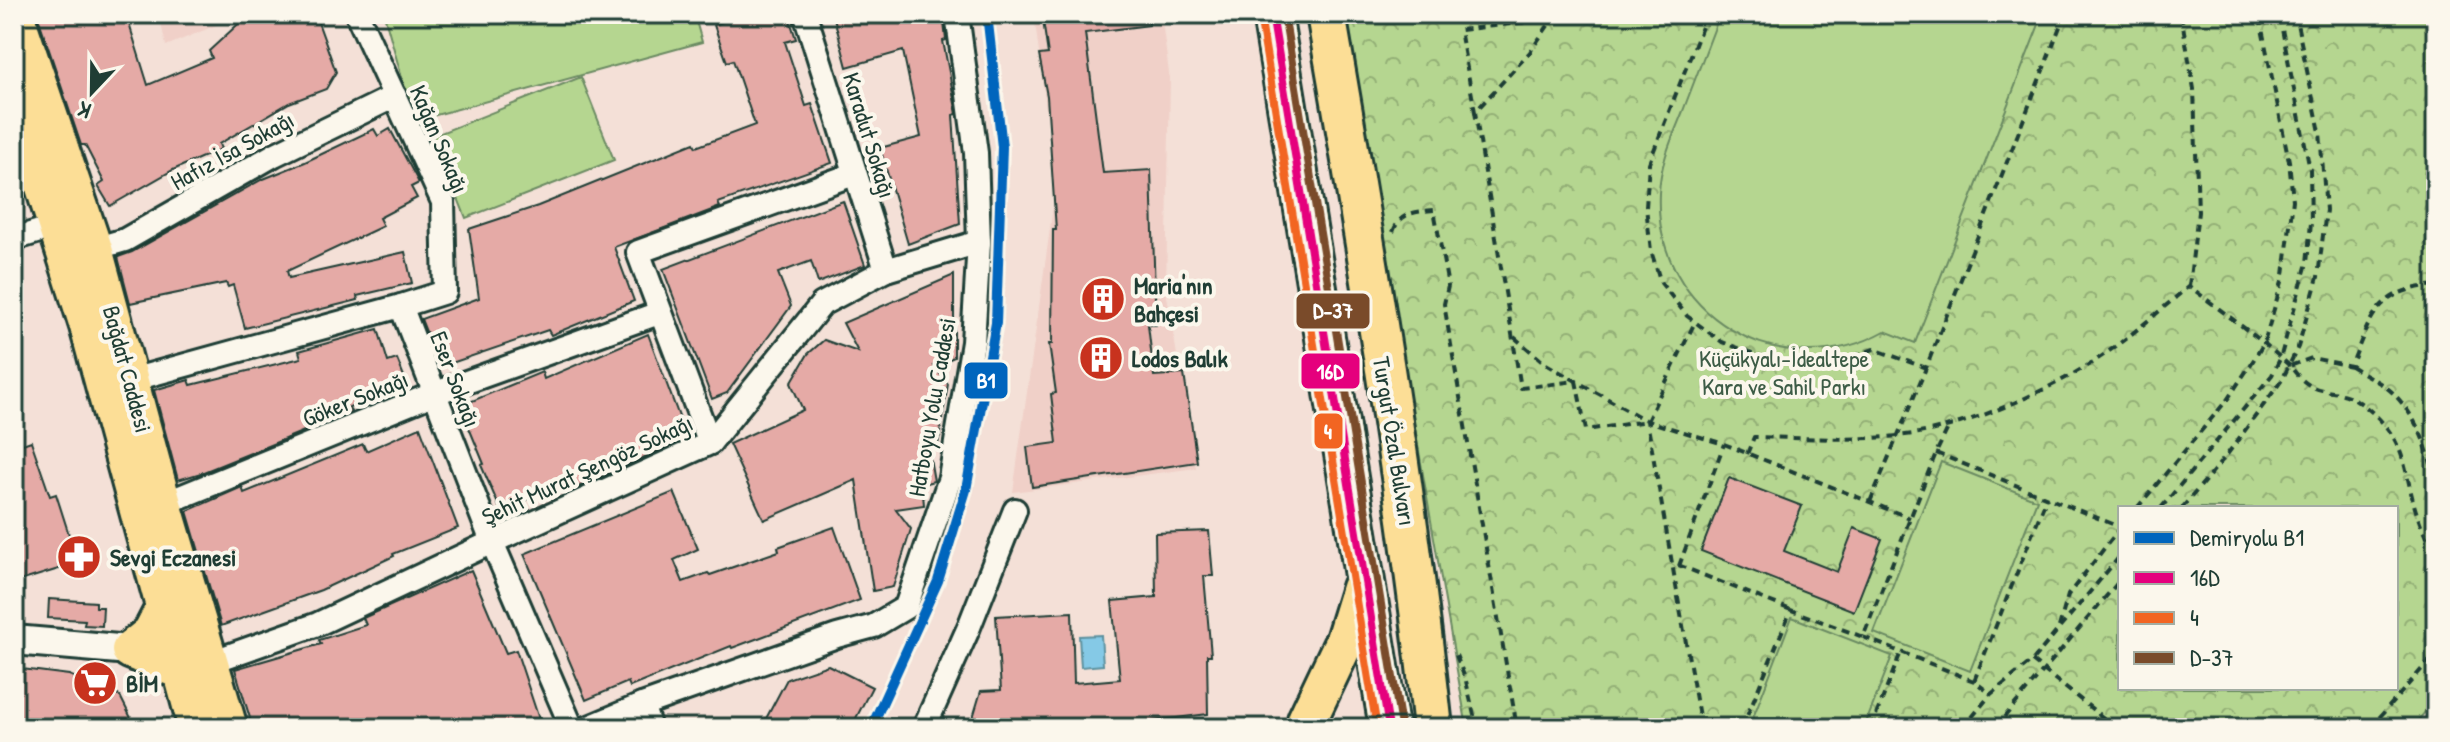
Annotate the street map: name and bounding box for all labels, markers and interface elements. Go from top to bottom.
north arrow [52,52,132,132]
street label: Karadut Sokağı [836,68,904,202]
street label: Kağan Sokağı [403,80,477,198]
text: K [73,94,95,127]
street label: Hafız İsa Sokağı [165,103,299,197]
place label: Maria'nın Bahçesi [1134,269,1213,329]
building icon: Maria'nın Bahçesi [1079,275,1127,323]
line badge: D-37 [1295,292,1371,330]
text: D-37 [1313,295,1353,325]
street label: Bağdat Caddesi [96,302,160,436]
street label: Hatboyu Yolu Caddesi [900,315,962,499]
street label: Eser Sokağı [423,326,489,432]
building icon: Lodos Balık [1077,334,1125,382]
place label: Lodos Balık [1132,342,1228,374]
park label: Küçükyalı-İdealtepe Kara ve Sahil Parkı [1699,342,1869,402]
line badge: 16D [1300,352,1361,390]
street label: Turgut Özal Bulvarı [1366,354,1424,528]
text: 16D [1316,356,1344,386]
line badge: B1 [963,361,1009,400]
street label: Göker Sokağı [297,362,413,434]
text: B1 [976,365,996,395]
street label: Şehit Murat Şengöz Sokağı [476,406,698,532]
line badge: 4 [1313,412,1344,450]
text: 4 [1324,416,1332,446]
legend [2118,506,2398,690]
text: Demiryolu B1 [2190,521,2304,553]
pharmacy icon: Sevgi Eczanesi [55,533,103,581]
place label: Sevgi Eczanesi [110,541,236,574]
text: 16D [2190,561,2220,593]
text: 4 [2190,601,2199,633]
text: D-37 [2190,641,2234,673]
supermarket icon: BİM [71,659,119,707]
place label: BİM [126,667,158,699]

